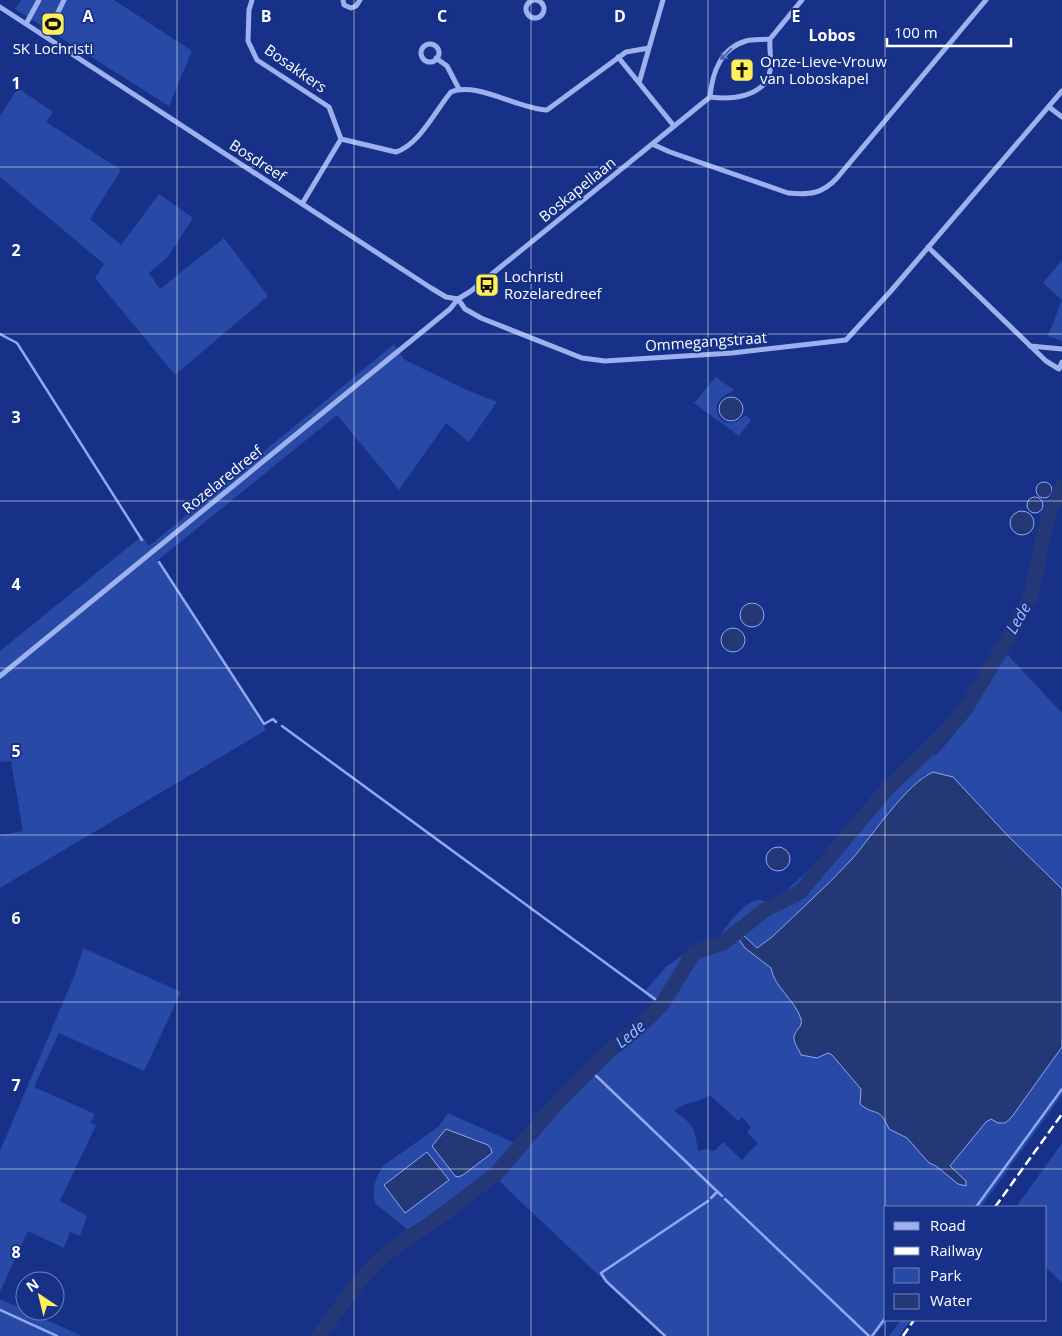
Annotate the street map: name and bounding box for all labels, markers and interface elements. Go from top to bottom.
text: A [82,5,94,27]
text: B [261,5,271,27]
text: C [437,5,447,27]
text: D [614,5,626,27]
text: E [792,5,801,27]
sports icon: SK Lochristi [40,11,66,37]
scale bar [887,15,1011,47]
text: 100 m [894,22,938,42]
district label: Lobos [809,24,856,46]
place label: SK Lochristi [13,38,93,58]
street label: Bosakkers [261,39,331,97]
one-way arrow [721,47,733,60]
place label: Onze-Lieve-Vrouw van Loboskapel [760,51,887,88]
church icon: Onze-Lieve-Vrouw van Loboskapel [729,57,755,83]
text: 1 [11,72,21,94]
street label: Bosdreef [226,134,291,186]
street label: Boskapellaan [535,152,619,226]
text: 2 [11,239,21,261]
place label: Lochristi Rozelaredreef [504,266,603,303]
bus stop icon: Lochristi Rozelaredreef [474,272,500,298]
street label: Ommegangstraat [644,327,768,355]
text: 3 [11,406,21,428]
street label: Rozelaredreef [178,440,267,517]
text: 4 [11,573,21,595]
water label: Lede [1000,598,1036,638]
text: 5 [11,740,21,762]
text: 6 [11,907,21,929]
water label: Lede [610,1015,650,1053]
text: 7 [11,1074,21,1096]
legend [884,1206,1047,1321]
text: Road [930,1215,966,1235]
text: Railway [930,1240,983,1260]
text: 8 [11,1241,21,1263]
text: Park [930,1265,961,1285]
north arrow [15,1271,65,1321]
text: N [22,1274,42,1296]
text: Water [930,1290,972,1310]

